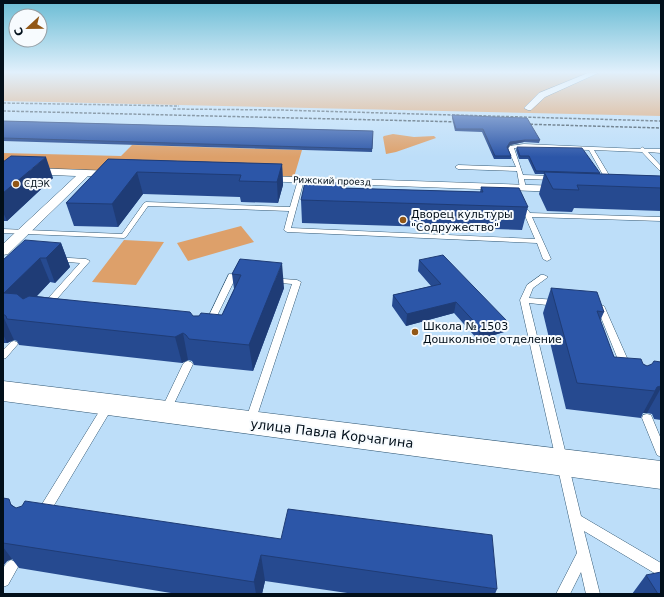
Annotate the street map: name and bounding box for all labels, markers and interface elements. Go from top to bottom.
north arrow [8,8,48,48]
text: С [12,25,27,38]
street label: Рижский проезд [293,175,371,187]
marker: СДЭК [11,179,21,189]
place label: СДЭК [24,179,51,189]
place label: Дворец культуры "Содружество" [411,208,513,234]
marker: Дворец культуры "Содружество" [398,215,408,225]
place label: Школа № 1503 Дошкольное отделение [423,320,562,346]
marker: Школа № 1503 Дошкольное отделение [410,327,420,337]
street label: улица Павла Корчагина [250,416,414,451]

